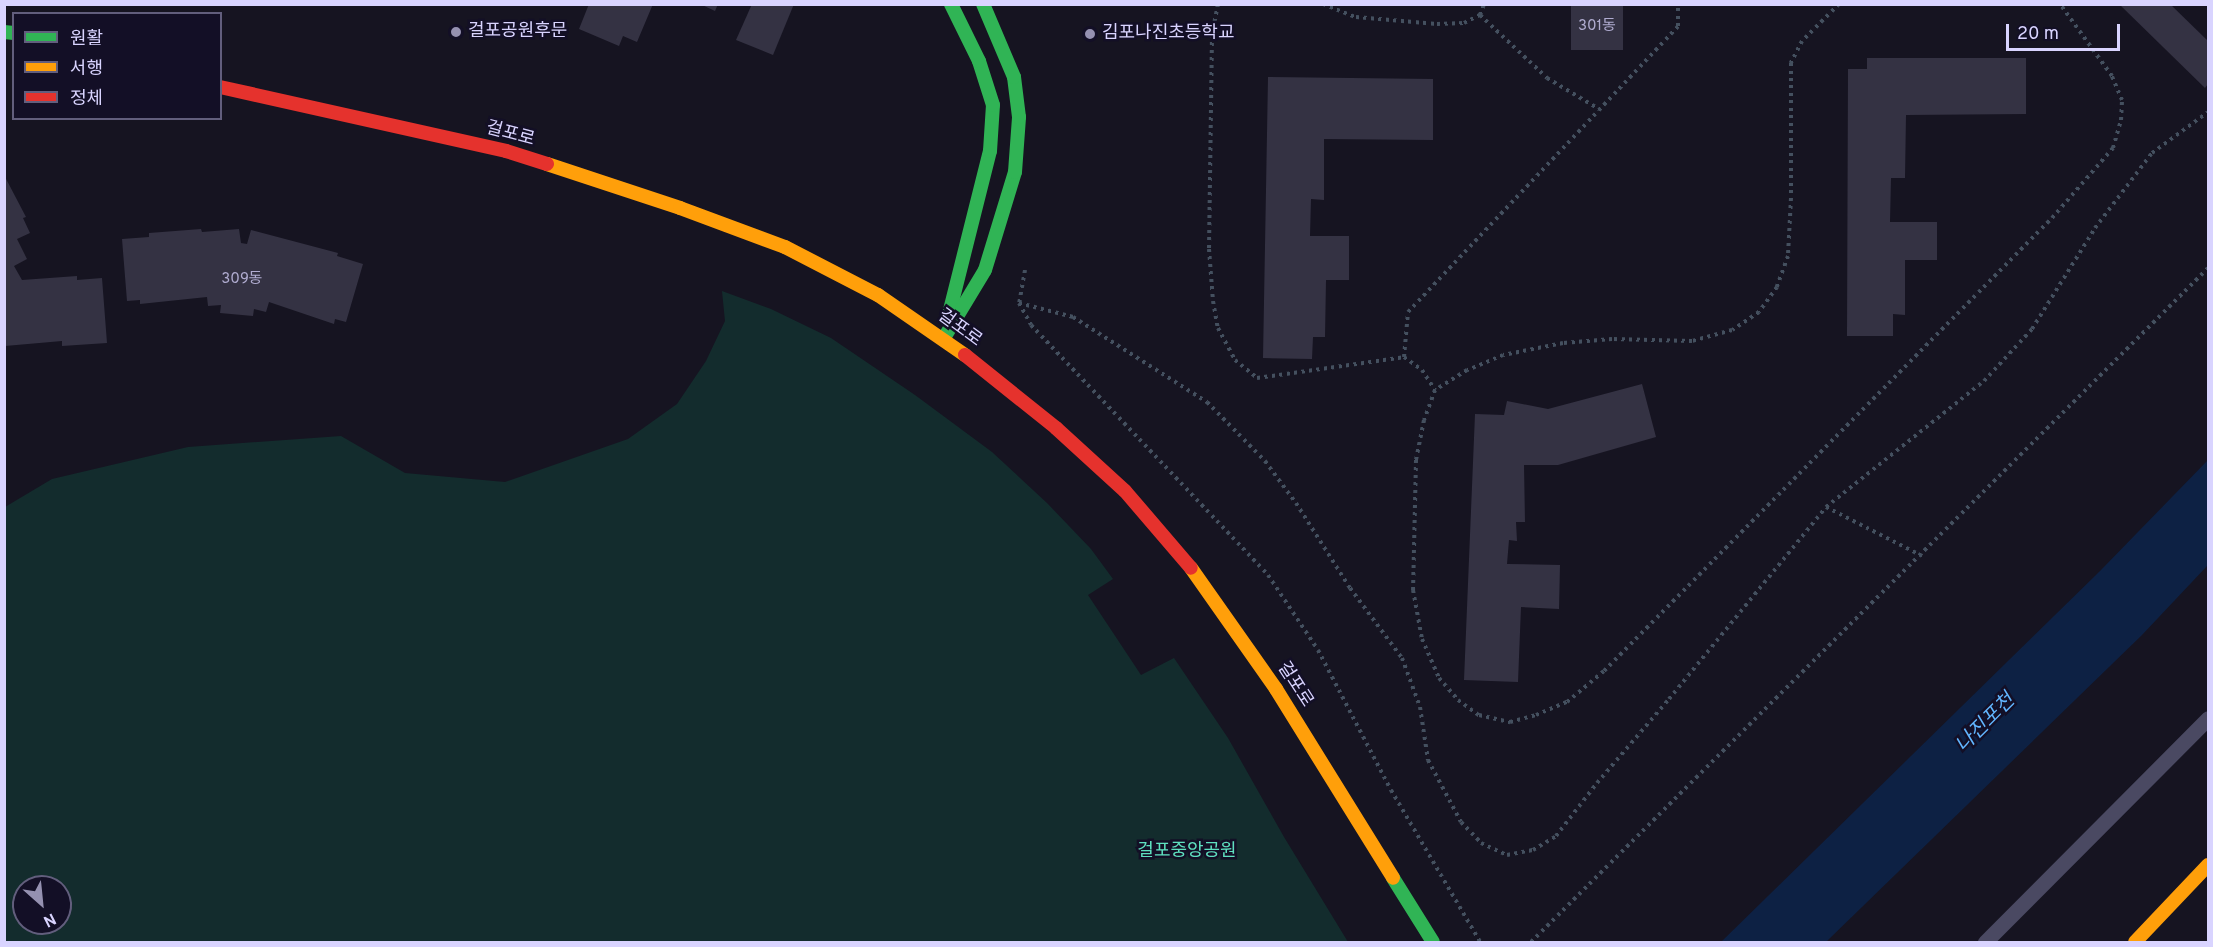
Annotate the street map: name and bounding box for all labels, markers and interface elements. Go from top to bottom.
legend [12,12,222,120]
scale bar [2009,12,2123,50]
house number: 301동 [1578,18,1616,36]
place label: 걸포공원후문 [468,21,567,43]
place label: 김포나진초등학교 [1102,23,1234,45]
text: 20 m [2017,23,2059,46]
marker: 걸포공원후문 [449,25,463,39]
marker: 김포나진초등학교 [1083,27,1097,41]
text: 원활 [70,28,103,51]
text: 서행 [70,58,103,81]
text: 정체 [70,88,103,111]
street label: 걸포로 [483,118,537,152]
house number: 309동 [221,271,263,289]
street label: 걸포로 [933,306,985,352]
street label: 걸포로 [1271,658,1317,712]
water label: 나진포천 [1951,689,2021,759]
park label: 걸포중앙공원 [1137,841,1237,863]
north arrow [12,875,72,935]
text: N [40,908,59,931]

